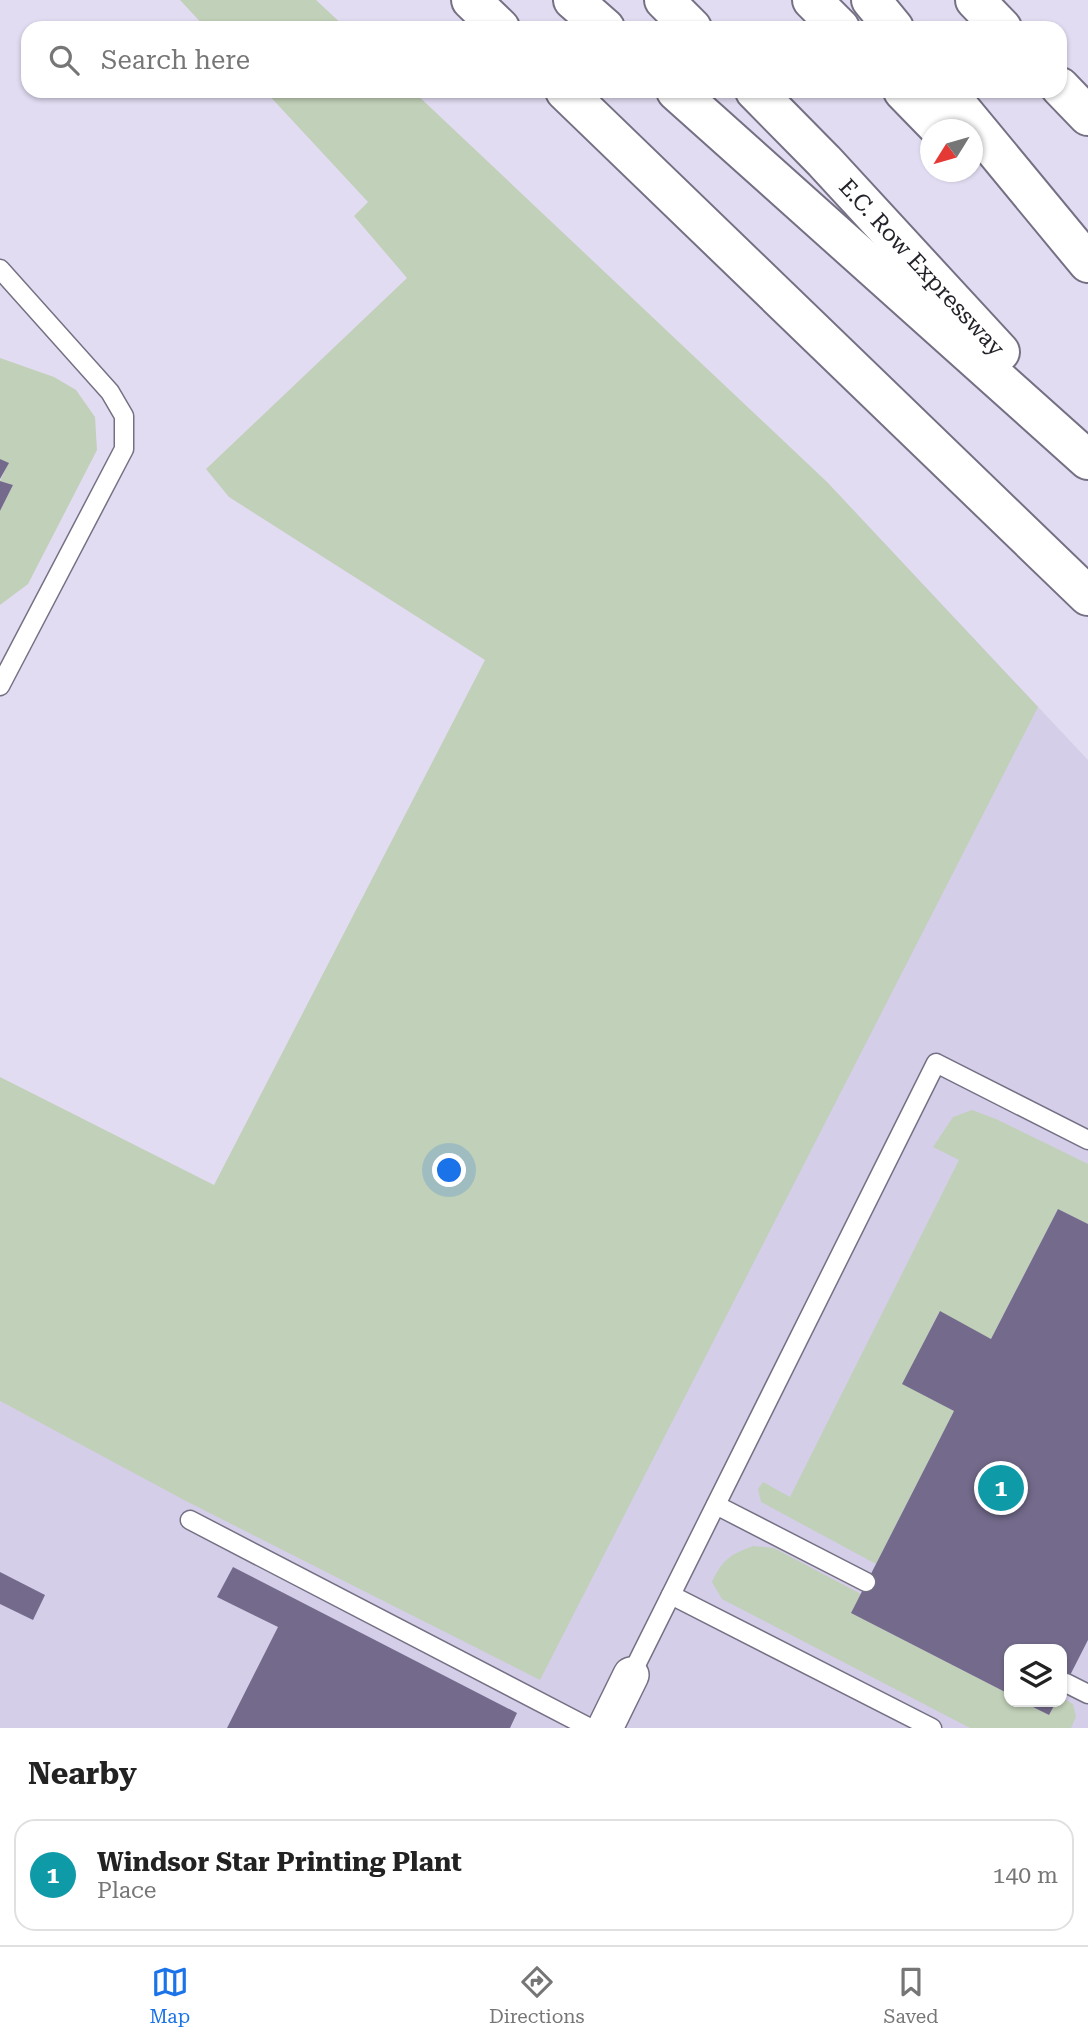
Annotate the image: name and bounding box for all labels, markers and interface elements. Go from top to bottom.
search box [21,21,1067,98]
icon: search [45,41,83,79]
text: Search here [101,45,250,75]
north arrow [920,119,983,182]
street label: E.C. Row Expressway [834,173,1011,362]
your location [432,1153,466,1187]
pin: 1 [978,1462,1024,1514]
map controls [1004,1644,1067,1707]
button: layers [1004,1644,1067,1707]
text: Nearby [28,1756,137,1791]
text: Windsor Star Printing Plant [97,1847,462,1877]
text: 1 [47,1862,59,1889]
text: 140 m [993,1862,1058,1889]
text: Place [97,1877,156,1904]
tab: Map [149,1963,190,2028]
tab: Directions [489,1963,585,2028]
tab: Saved [883,1963,939,2028]

